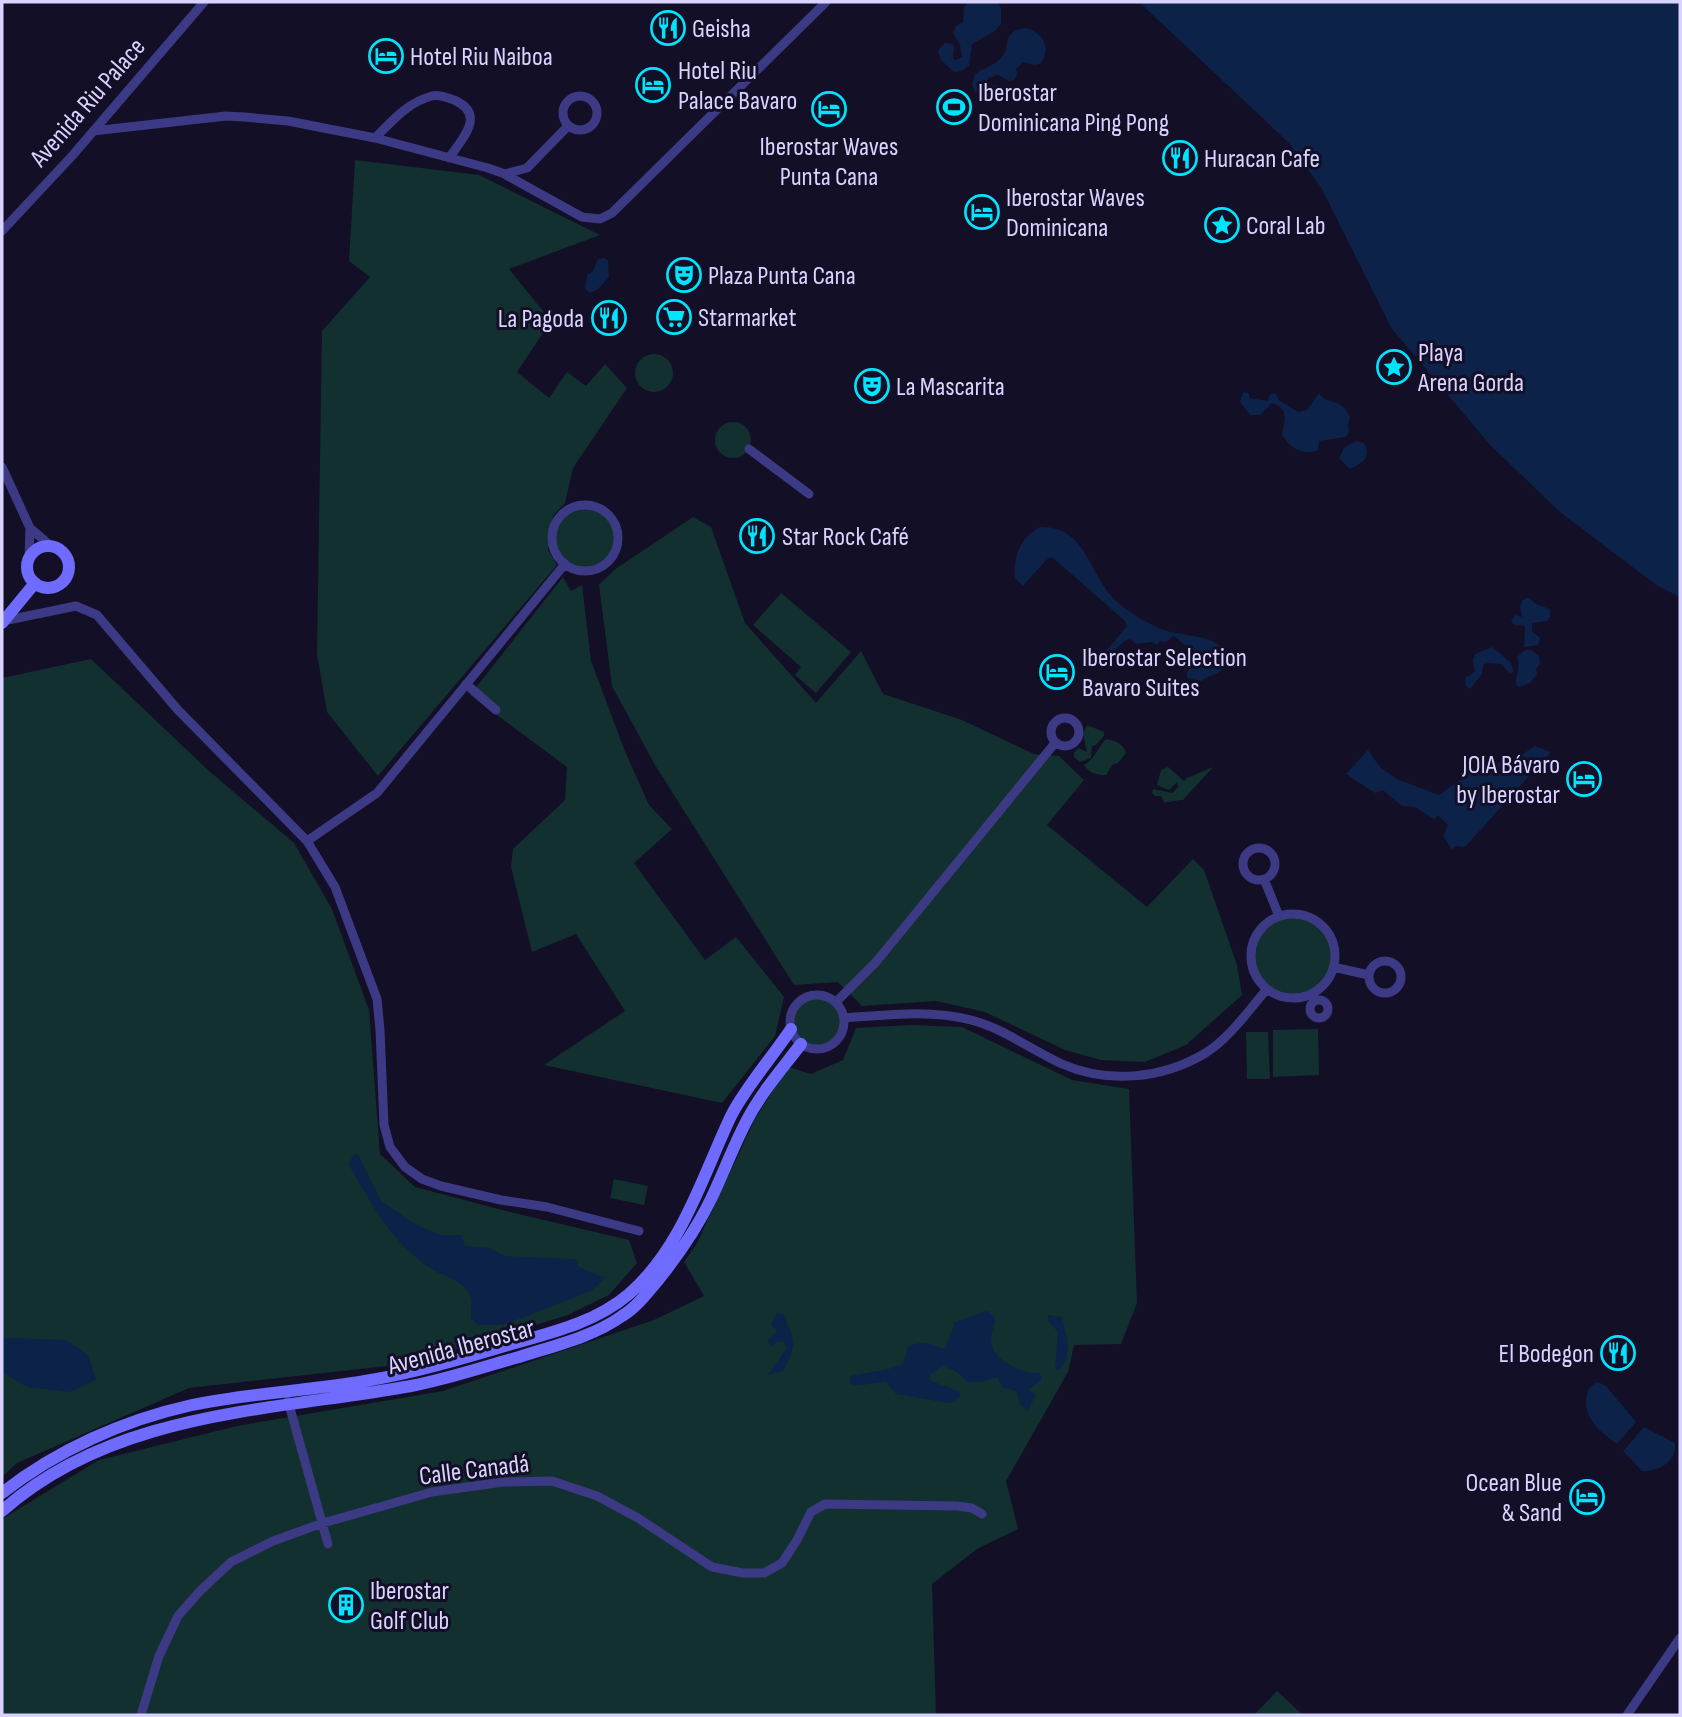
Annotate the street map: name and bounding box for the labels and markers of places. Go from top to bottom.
restaurant icon: Geisha [649,9,687,47]
place label: Geisha [692,14,751,45]
hotel icon: Hotel Riu Naiboa [367,37,405,75]
place label: Hotel Riu Naiboa [410,42,553,73]
place label: Hotel Riu Palace Bavaro [678,56,797,117]
hotel icon: Hotel Riu Palace Bavaro [634,66,672,104]
place label: Iberostar Dominicana Ping Pong [978,78,1169,139]
sports icon: Iberostar Dominicana Ping Pong [935,88,973,126]
hotel icon: Iberostar Waves Punta Cana [810,90,848,128]
place label: Iberostar Waves Punta Cana [760,132,898,193]
restaurant icon: Huracan Cafe [1161,139,1199,177]
place label: Huracan Cafe [1204,144,1320,175]
place label: Iberostar Waves Dominicana [1006,183,1145,244]
hotel icon: Iberostar Waves Dominicana [963,193,1001,231]
place icon: Coral Lab [1203,206,1241,244]
place label: Coral Lab [1246,211,1326,242]
theatre icon: Plaza Punta Cana [665,256,703,294]
place label: Plaza Punta Cana [708,261,856,292]
supermarket icon: Starmarket [655,298,693,336]
restaurant icon: La Pagoda [590,299,628,337]
place label: Starmarket [698,303,796,334]
place label: La Pagoda [498,304,584,335]
place label: Playa Arena Gorda [1417,338,1524,399]
place icon: Playa Arena Gorda [1375,348,1413,386]
theatre icon: La Mascarita [853,367,891,405]
place label: La Mascarita [896,372,1005,403]
restaurant icon: Star Rock Café [738,517,776,555]
place label: Star Rock Café [782,522,909,553]
place label: Iberostar Selection Bavaro Suites [1082,643,1247,704]
hotel icon: Iberostar Selection Bavaro Suites [1038,653,1076,691]
place label: JOIA Bávaro by Iberostar [1456,750,1561,811]
hotel icon: JOIA Bávaro by Iberostar [1565,760,1603,798]
restaurant icon: El Bodegon [1599,1334,1637,1372]
place label: El Bodegon [1498,1339,1594,1370]
place label: Ocean Blue & Sand [1465,1468,1562,1529]
hotel icon: Ocean Blue & Sand [1568,1478,1606,1516]
place label: Iberostar Golf Club [370,1576,449,1637]
building icon: Iberostar Golf Club [327,1586,365,1624]

